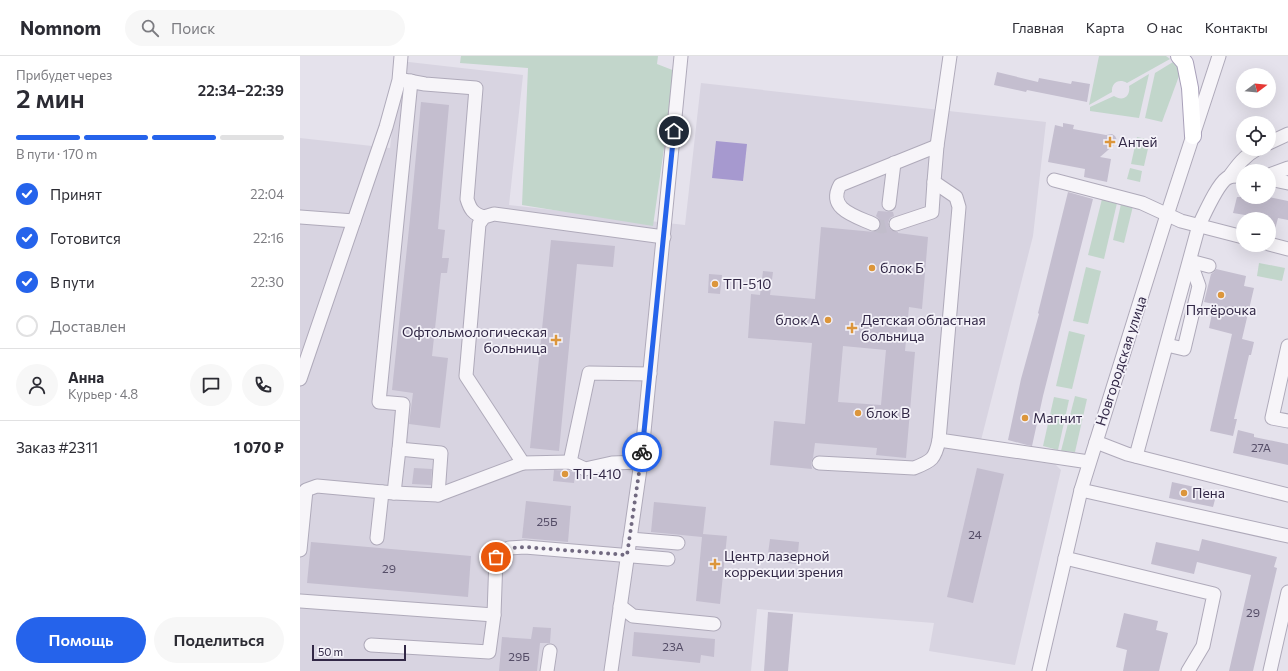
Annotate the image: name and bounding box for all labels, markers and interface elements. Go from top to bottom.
search box [125,10,405,46]
text: Nomnom [20,16,101,39]
icon: search [139,17,161,39]
text: Поиск [171,19,215,37]
text: Главная [1012,19,1064,36]
text: Карта [1086,19,1124,36]
text: О нас [1146,19,1183,36]
text: Контакты [1205,19,1268,36]
text: Прибудет через [16,67,112,83]
north arrow [1236,68,1276,108]
map controls [1236,68,1276,252]
text: 22:34–22:39 [198,81,284,99]
text: 2 мин [16,82,85,113]
pin [657,114,691,148]
button: locate [1236,116,1276,156]
icon: home [663,120,685,142]
place label: Антей [1118,133,1158,150]
marker: Антей [1105,137,1115,147]
text: В пути · 170 m [16,146,97,162]
button: + [1236,164,1276,204]
icon: check [16,183,38,205]
text: Принят [50,185,102,203]
text: 22:04 [250,186,284,202]
button: − [1236,212,1276,252]
icon: check [16,227,38,249]
text: Готовится [50,229,121,247]
text: 22:16 [253,230,284,246]
place label: блок Б [880,259,924,276]
marker: блок Б [867,263,877,273]
icon: check [16,271,38,293]
text: В пути [50,273,95,291]
text: 22:30 [251,274,284,290]
place label: ТП-510 [723,275,772,292]
marker: ТП-510 [710,279,720,289]
marker: Пятёрочка [1216,290,1226,300]
street label: Новгородская улица [1092,294,1150,428]
place label: Пятёрочка [1186,301,1256,318]
place label: блок А [775,311,820,328]
place label: Детская областная больница [861,311,986,344]
marker: блок А [823,315,833,325]
text: Доставлен [50,317,126,335]
marker: Детская областная больница [846,322,858,334]
place label: Офтольмологическая больница [402,323,547,356]
marker: Офтольмологическая больница [550,334,562,346]
button: person [16,364,58,406]
button: chat [190,364,232,406]
button: phone [242,364,284,406]
text: Анна [68,368,104,386]
text: Курьер · 4.8 [68,386,138,402]
place label: блок В [866,404,910,421]
marker: блок В [853,408,863,418]
place label: Магнит [1033,409,1083,426]
marker: Магнит [1020,413,1030,423]
courier [622,432,662,472]
text: Заказ #2311 [16,438,98,456]
text: 1 070 ₽ [234,438,284,456]
house number: 27А [1251,440,1271,454]
icon: bike [631,441,653,463]
place label: ТП-410 [573,465,621,482]
marker: ТП-410 [560,469,570,479]
place label: Пена [1192,484,1225,501]
marker: Пена [1179,488,1189,498]
house number: 25Б [536,514,558,528]
house number: 24 [968,527,982,541]
pin [479,540,513,574]
icon: bag [485,546,507,568]
place label: Центр лазерной коррекции зрения [724,547,843,580]
marker: Центр лазерной коррекции зрения [709,558,721,570]
house number: 29 [382,561,396,575]
house number: 29 [1246,605,1260,619]
button: Помощь [16,617,146,663]
button: Поделиться [154,617,284,663]
house number: 23А [662,639,684,653]
scale bar [312,643,406,662]
text: 50 m [318,645,343,658]
house number: 29Б [508,649,530,663]

